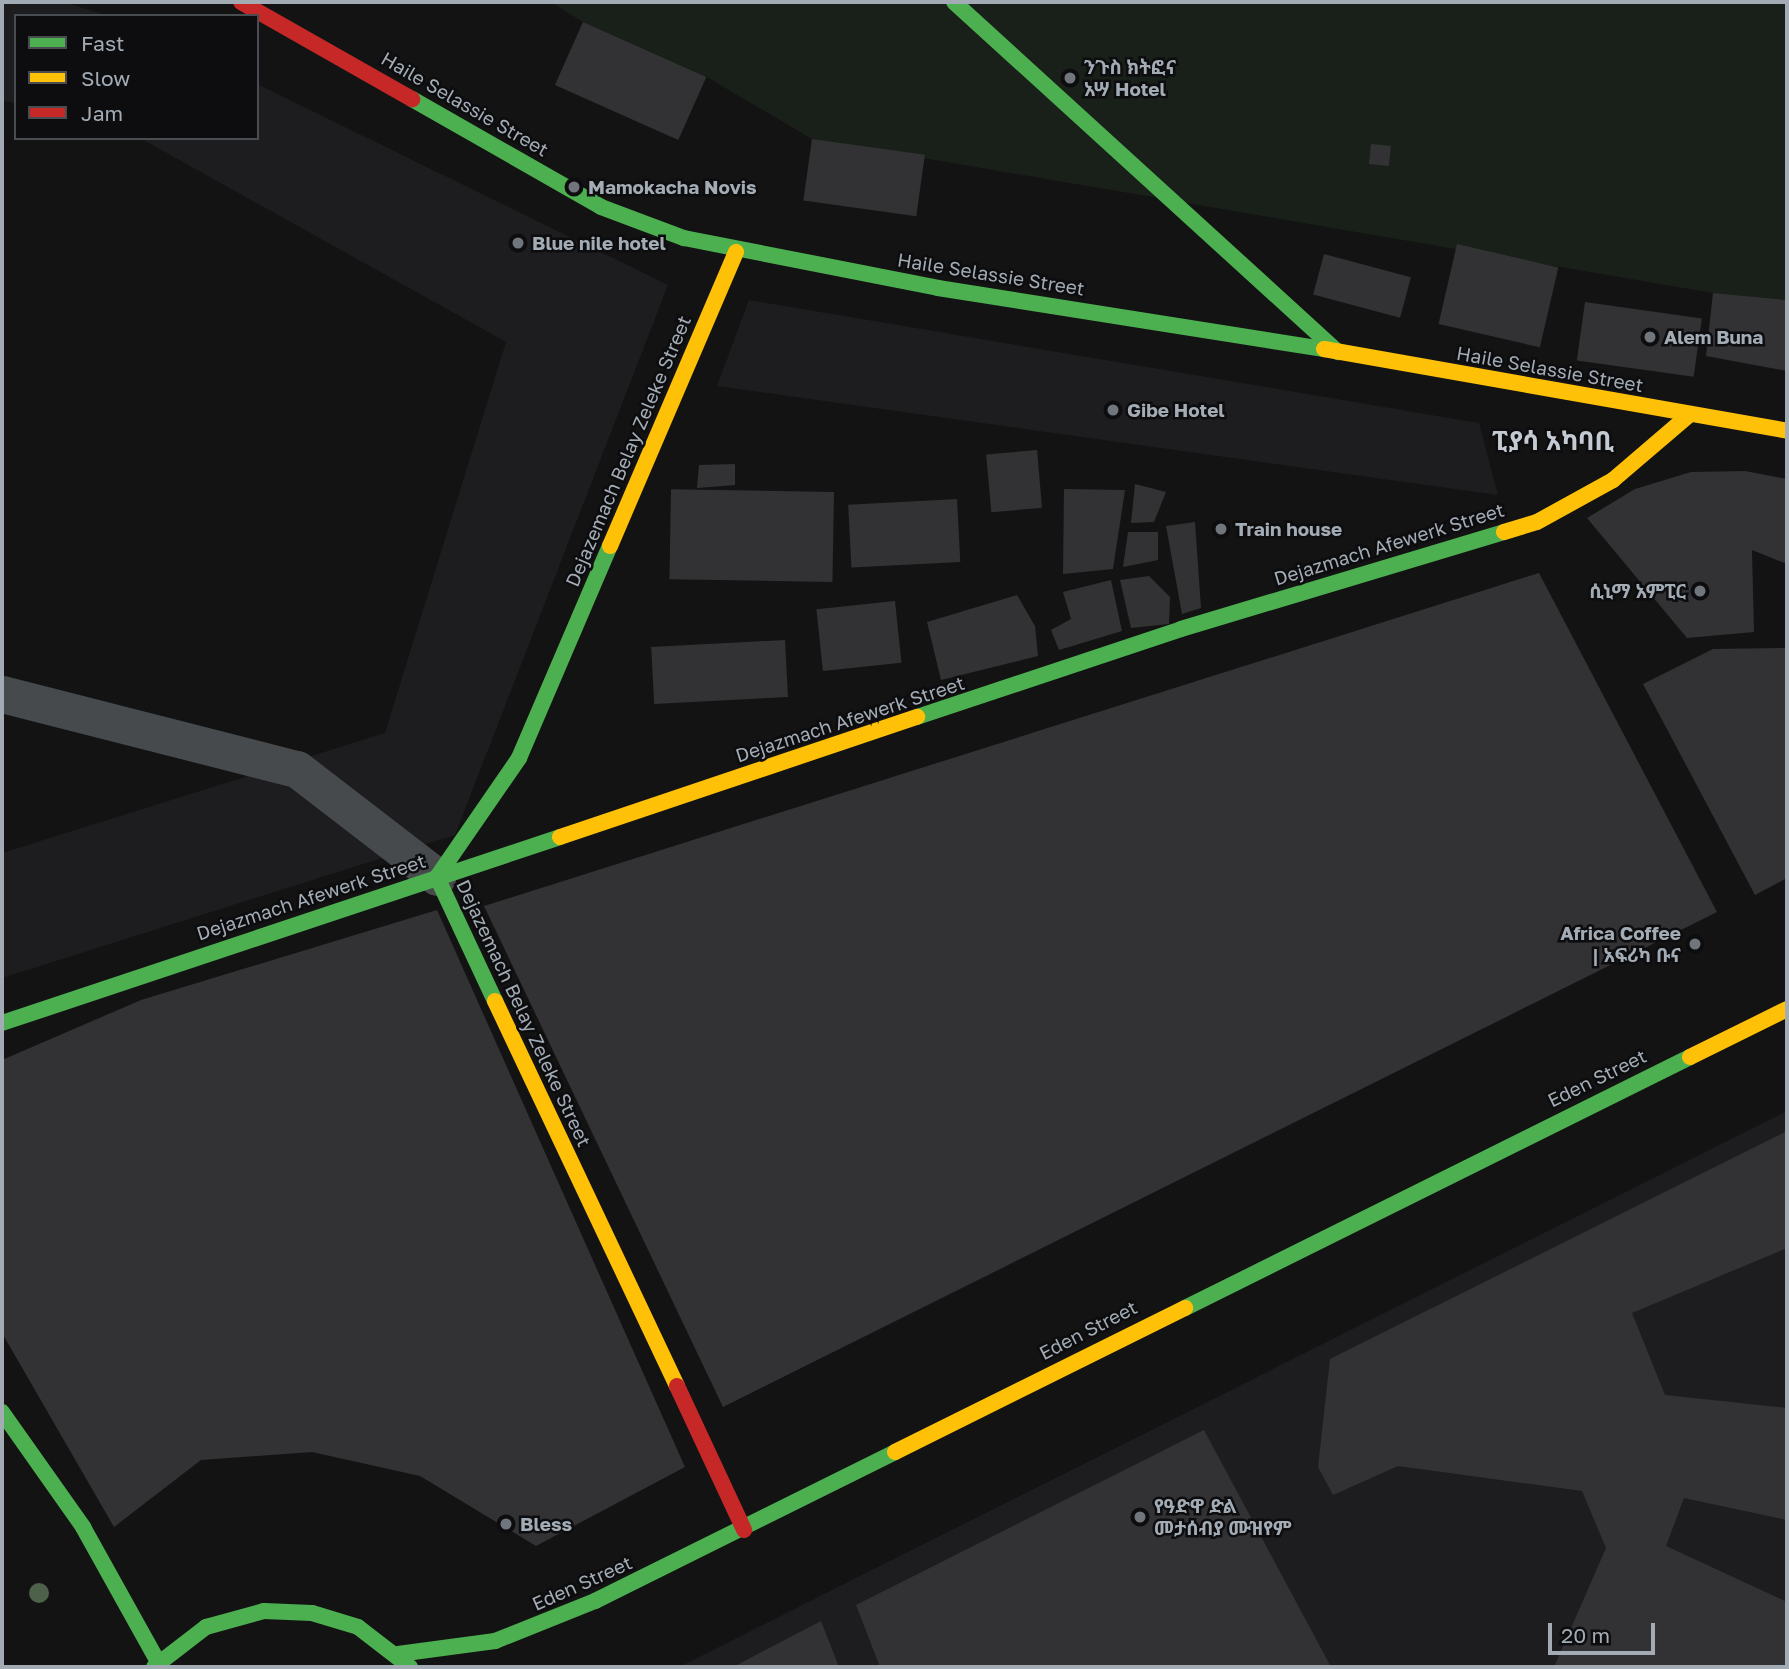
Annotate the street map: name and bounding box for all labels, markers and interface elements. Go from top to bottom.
legend [14,14,259,140]
text: Fast [81,30,124,56]
street label: Haile Selassie Street [377,47,553,161]
place label: ንጉስ ክትፎና አሣ Hotel [1084,56,1176,100]
text: Slow [81,65,130,91]
marker: ንጉስ ክትፎና አሣ Hotel [1062,70,1078,86]
text: Jam [81,100,123,126]
place label: Mamokacha Novis [588,176,757,198]
marker: Mamokacha Novis [566,179,582,195]
place label: Blue nile hotel [532,232,666,254]
marker: Blue nile hotel [510,235,526,251]
street label: Haile Selassie Street [896,248,1086,300]
street label: Dejazemach Belay Zeleke Street [560,312,696,590]
place label: Alem Buna [1664,326,1763,348]
marker: Alem Buna [1642,329,1658,345]
street label: Haile Selassie Street [1455,341,1645,397]
place label: Gibe Hotel [1127,399,1225,421]
marker: Gibe Hotel [1105,402,1121,418]
district label: ፒያሳ አካባቢ [1492,425,1614,457]
street label: Dejazmach Afewerk Street [1271,498,1507,590]
place label: Train house [1235,518,1342,540]
marker: Train house [1213,521,1229,537]
place label: ሲኒማ አምፒር [1589,580,1686,602]
marker: ሲኒማ አምፒር [1692,583,1708,599]
street label: Dejazmach Afewerk Street [733,671,967,767]
street label: Dejazmach Afewerk Street [194,849,428,945]
street label: Dejazemach Belay Zeleke Street [452,876,596,1150]
place label: Africa Coffee | አፍሪካ ቡና [1560,922,1681,966]
marker: Africa Coffee | አፍሪካ ቡና [1687,936,1703,952]
street label: Eden Street [1544,1044,1650,1112]
street label: Eden Street [1035,1296,1141,1364]
place label: የዓድዋ ድል መታሰብያ ሙዝየም [1154,1495,1292,1539]
marker: የዓድዋ ድል መታሰብያ ሙዝየም [1132,1509,1148,1525]
place label: Bless [520,1513,572,1535]
marker: Bless [498,1516,514,1532]
street label: Eden Street [529,1551,635,1615]
scale bar [1551,1610,1658,1654]
text: 20 m [1561,1622,1610,1648]

